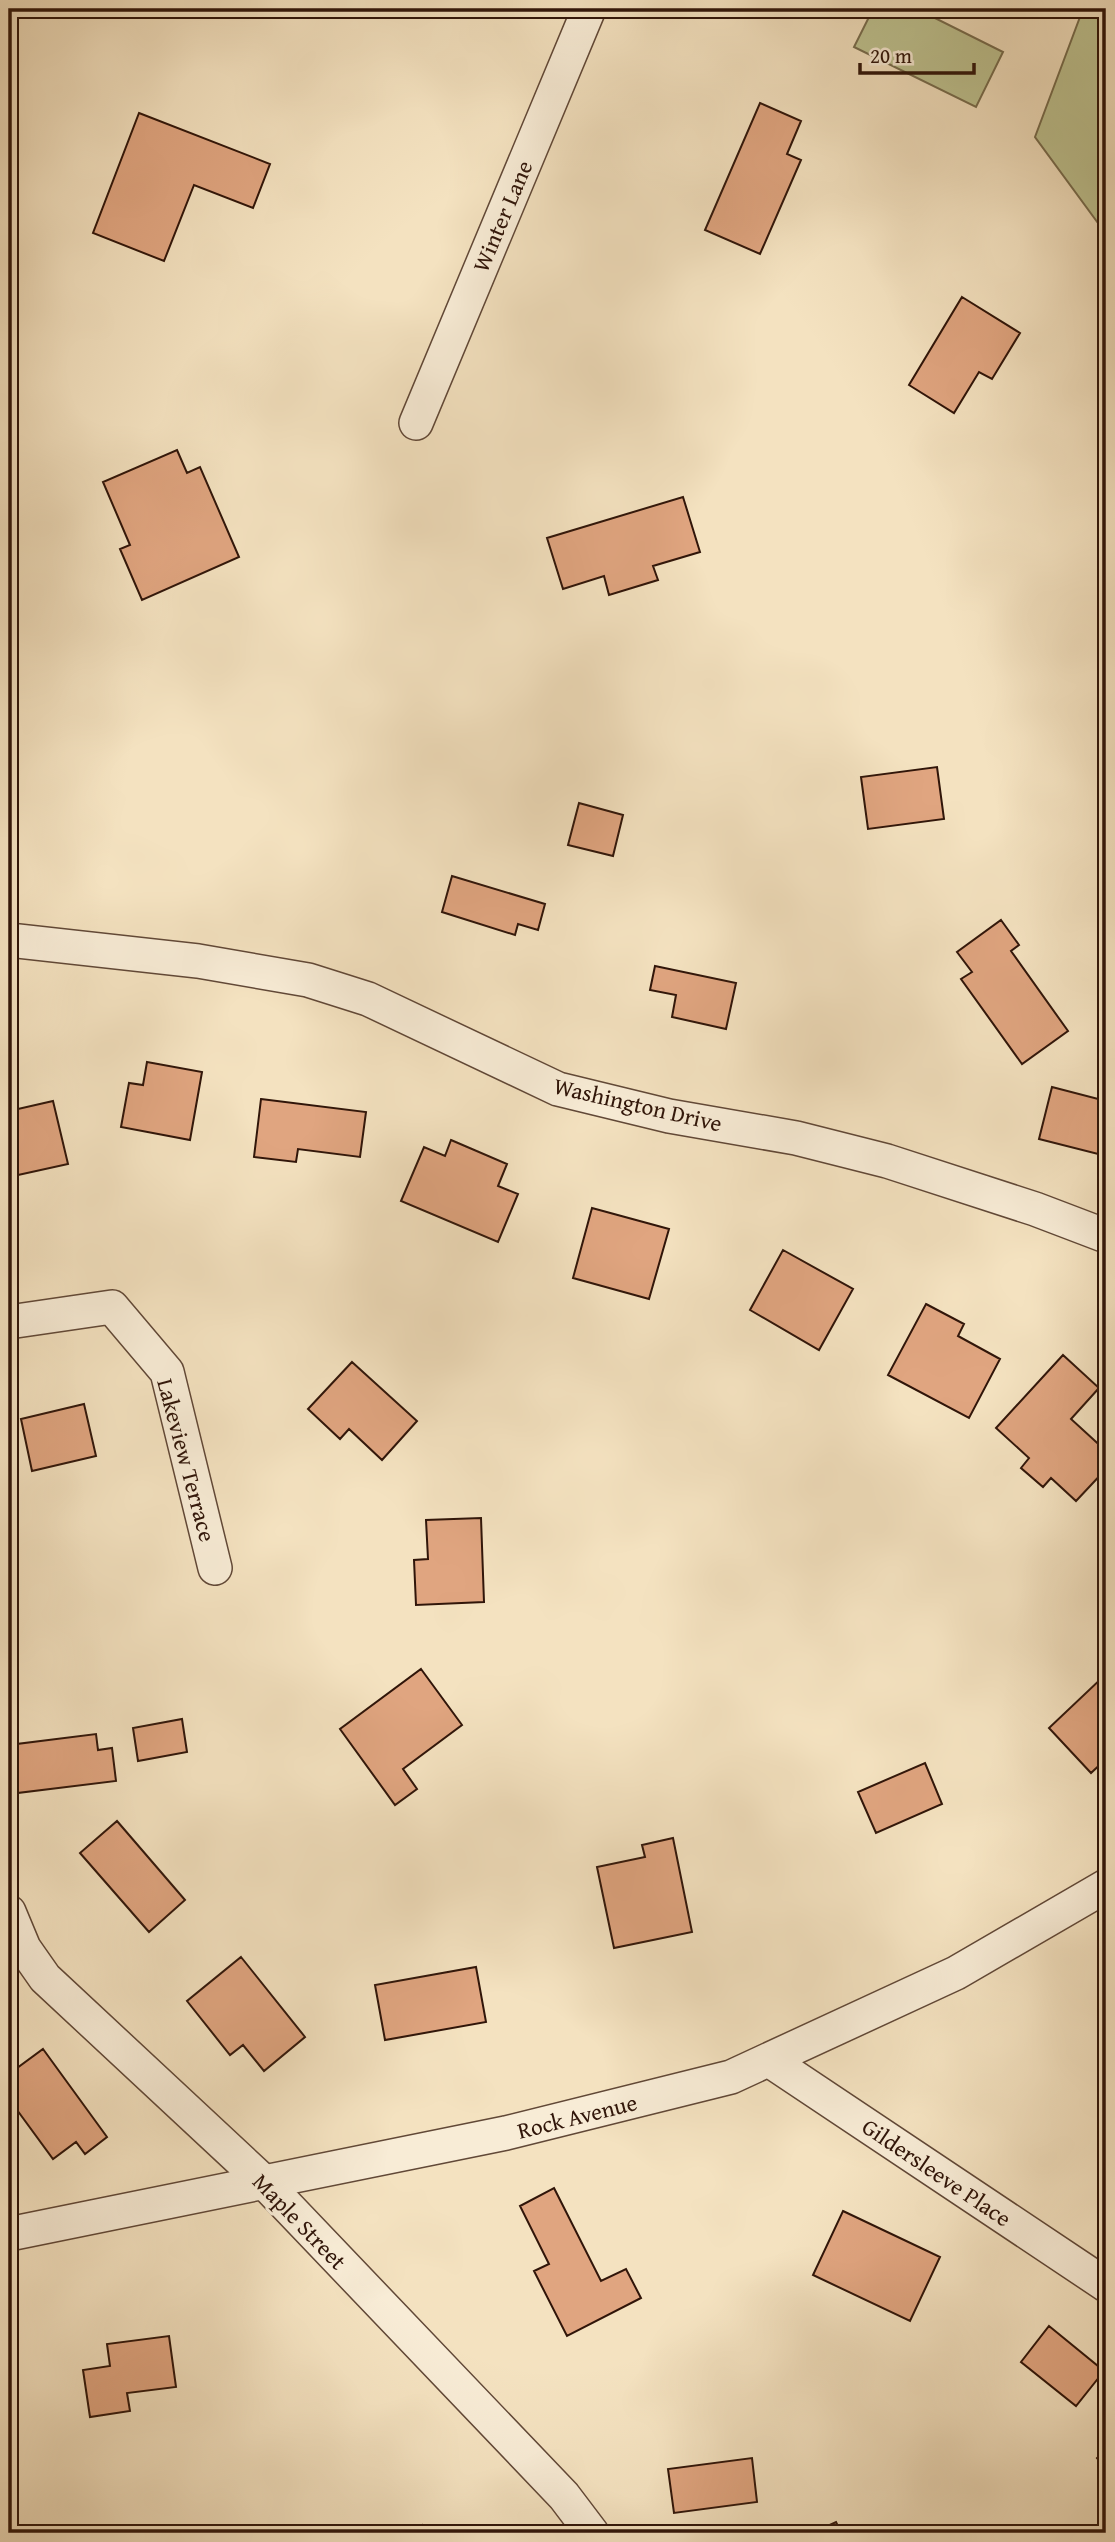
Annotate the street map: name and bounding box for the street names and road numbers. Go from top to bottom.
street label: Winter Lane [464,155,540,277]
street label: Washington Drive [551,1069,725,1139]
street label: Lakeview Terrace [149,1375,225,1545]
street label: Rock Avenue [514,2085,640,2147]
street label: Gildersleeve Place [856,2110,1018,2234]
street label: Maple Street [246,2165,354,2277]

